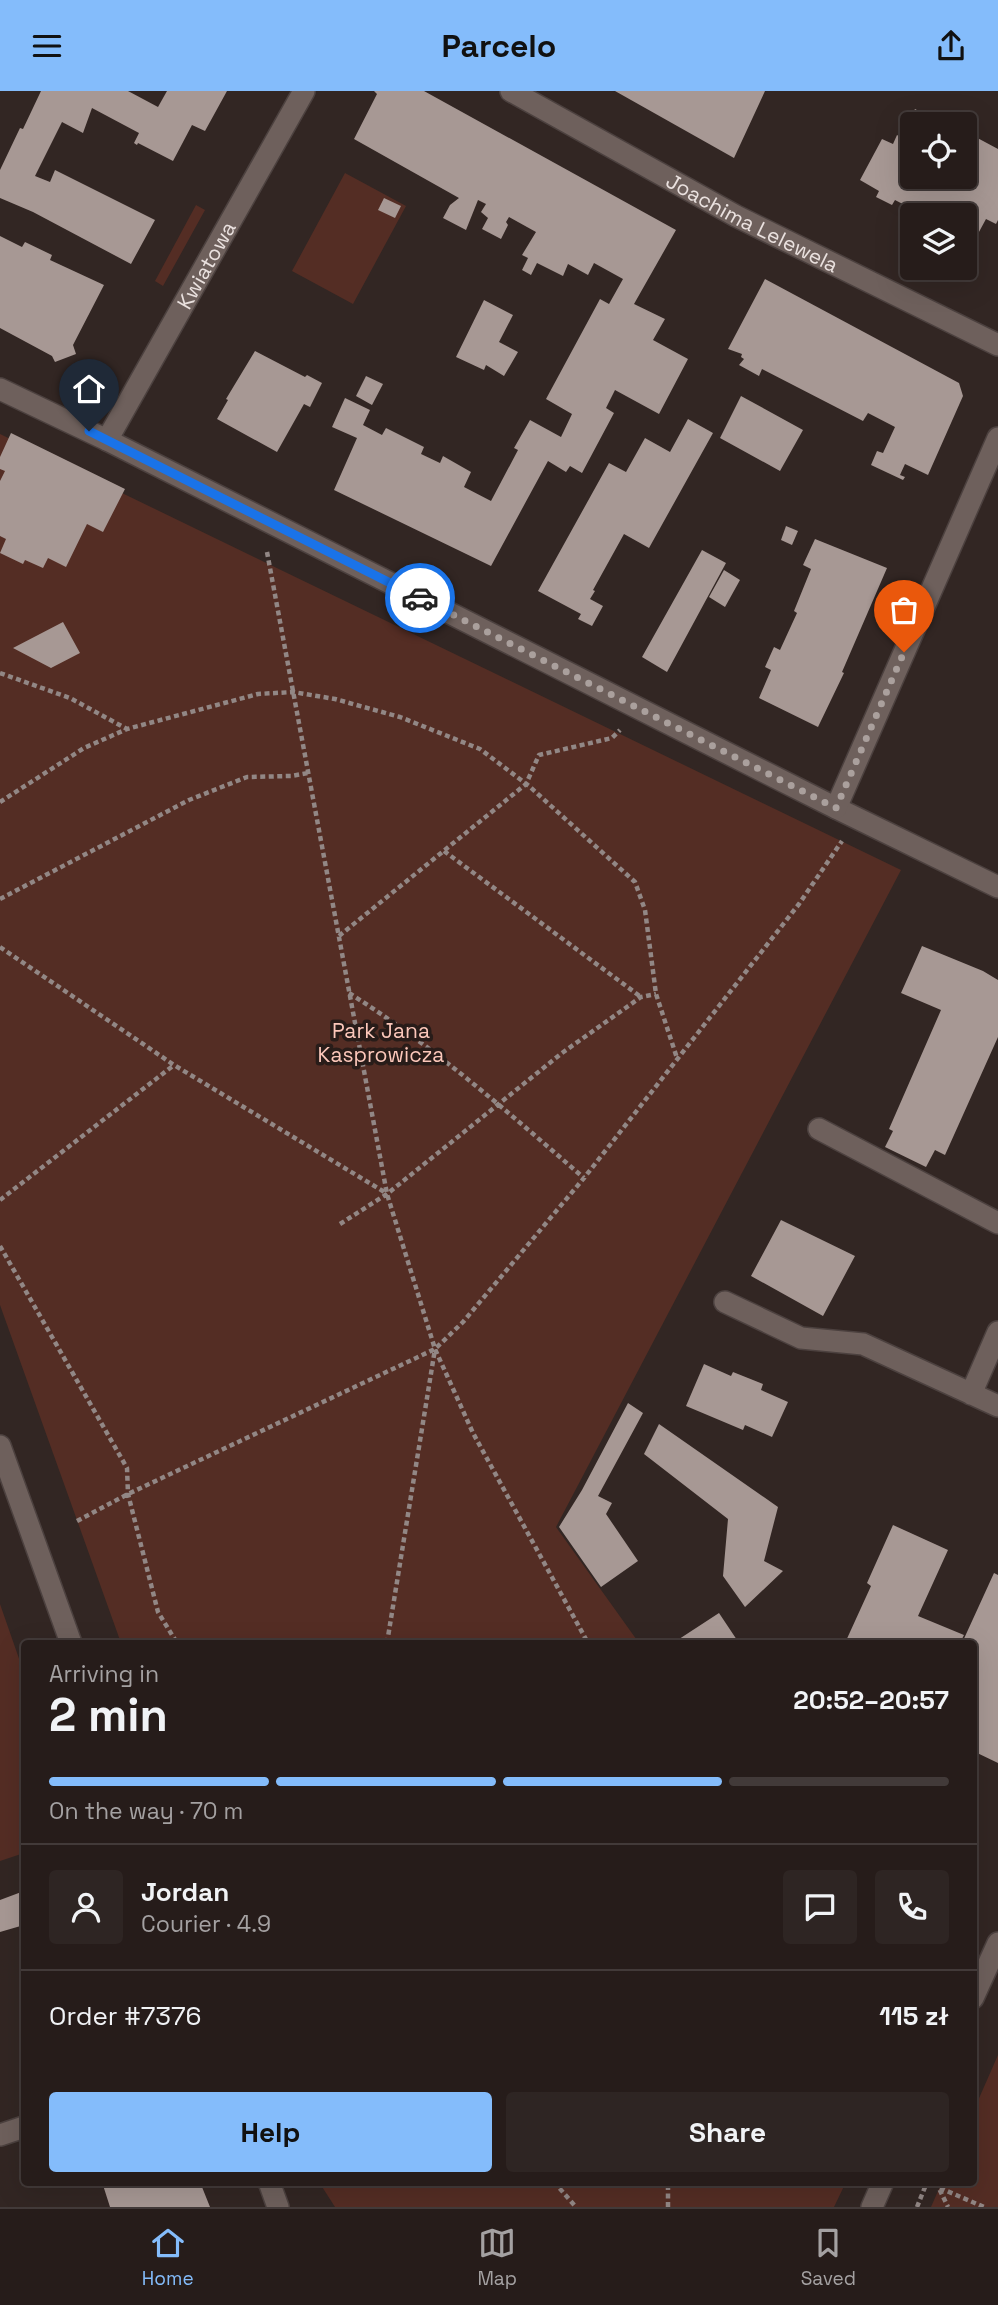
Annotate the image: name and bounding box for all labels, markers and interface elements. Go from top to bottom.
text: Parcelo [442,26,556,66]
icon: menu [28,27,66,65]
icon: share [932,27,970,65]
map controls [900,112,977,280]
button: locate [900,112,977,189]
street label: Joachima Lelewela [662,167,843,278]
button: layers [900,203,977,280]
street label: Kwiatowa [170,216,241,314]
pin [59,359,119,431]
icon: home [70,370,108,408]
courier [385,563,455,633]
icon: car [401,579,439,617]
pin [874,580,934,652]
icon: bag [885,591,923,629]
park label: Park Jana Kasprowicza [318,1017,444,1068]
text: Arriving in [49,1659,159,1689]
text: 20:52–20:57 [793,1683,949,1717]
text: 2 min [49,1686,168,1744]
text: On the way · 70 m [49,1796,243,1826]
button: person [49,1870,123,1944]
button: chat [783,1870,857,1944]
button: phone [875,1870,949,1944]
text: Jordan [141,1875,229,1909]
text: Courier · 4.9 [141,1909,271,1939]
text: Order #7376 [49,1999,201,2033]
text: 115 zł [879,1999,949,2033]
button: Help [49,2092,492,2172]
button: Share [506,2092,949,2172]
tab: Home [142,2224,194,2291]
tab: Map [477,2224,517,2291]
tab: Saved [801,2224,856,2291]

